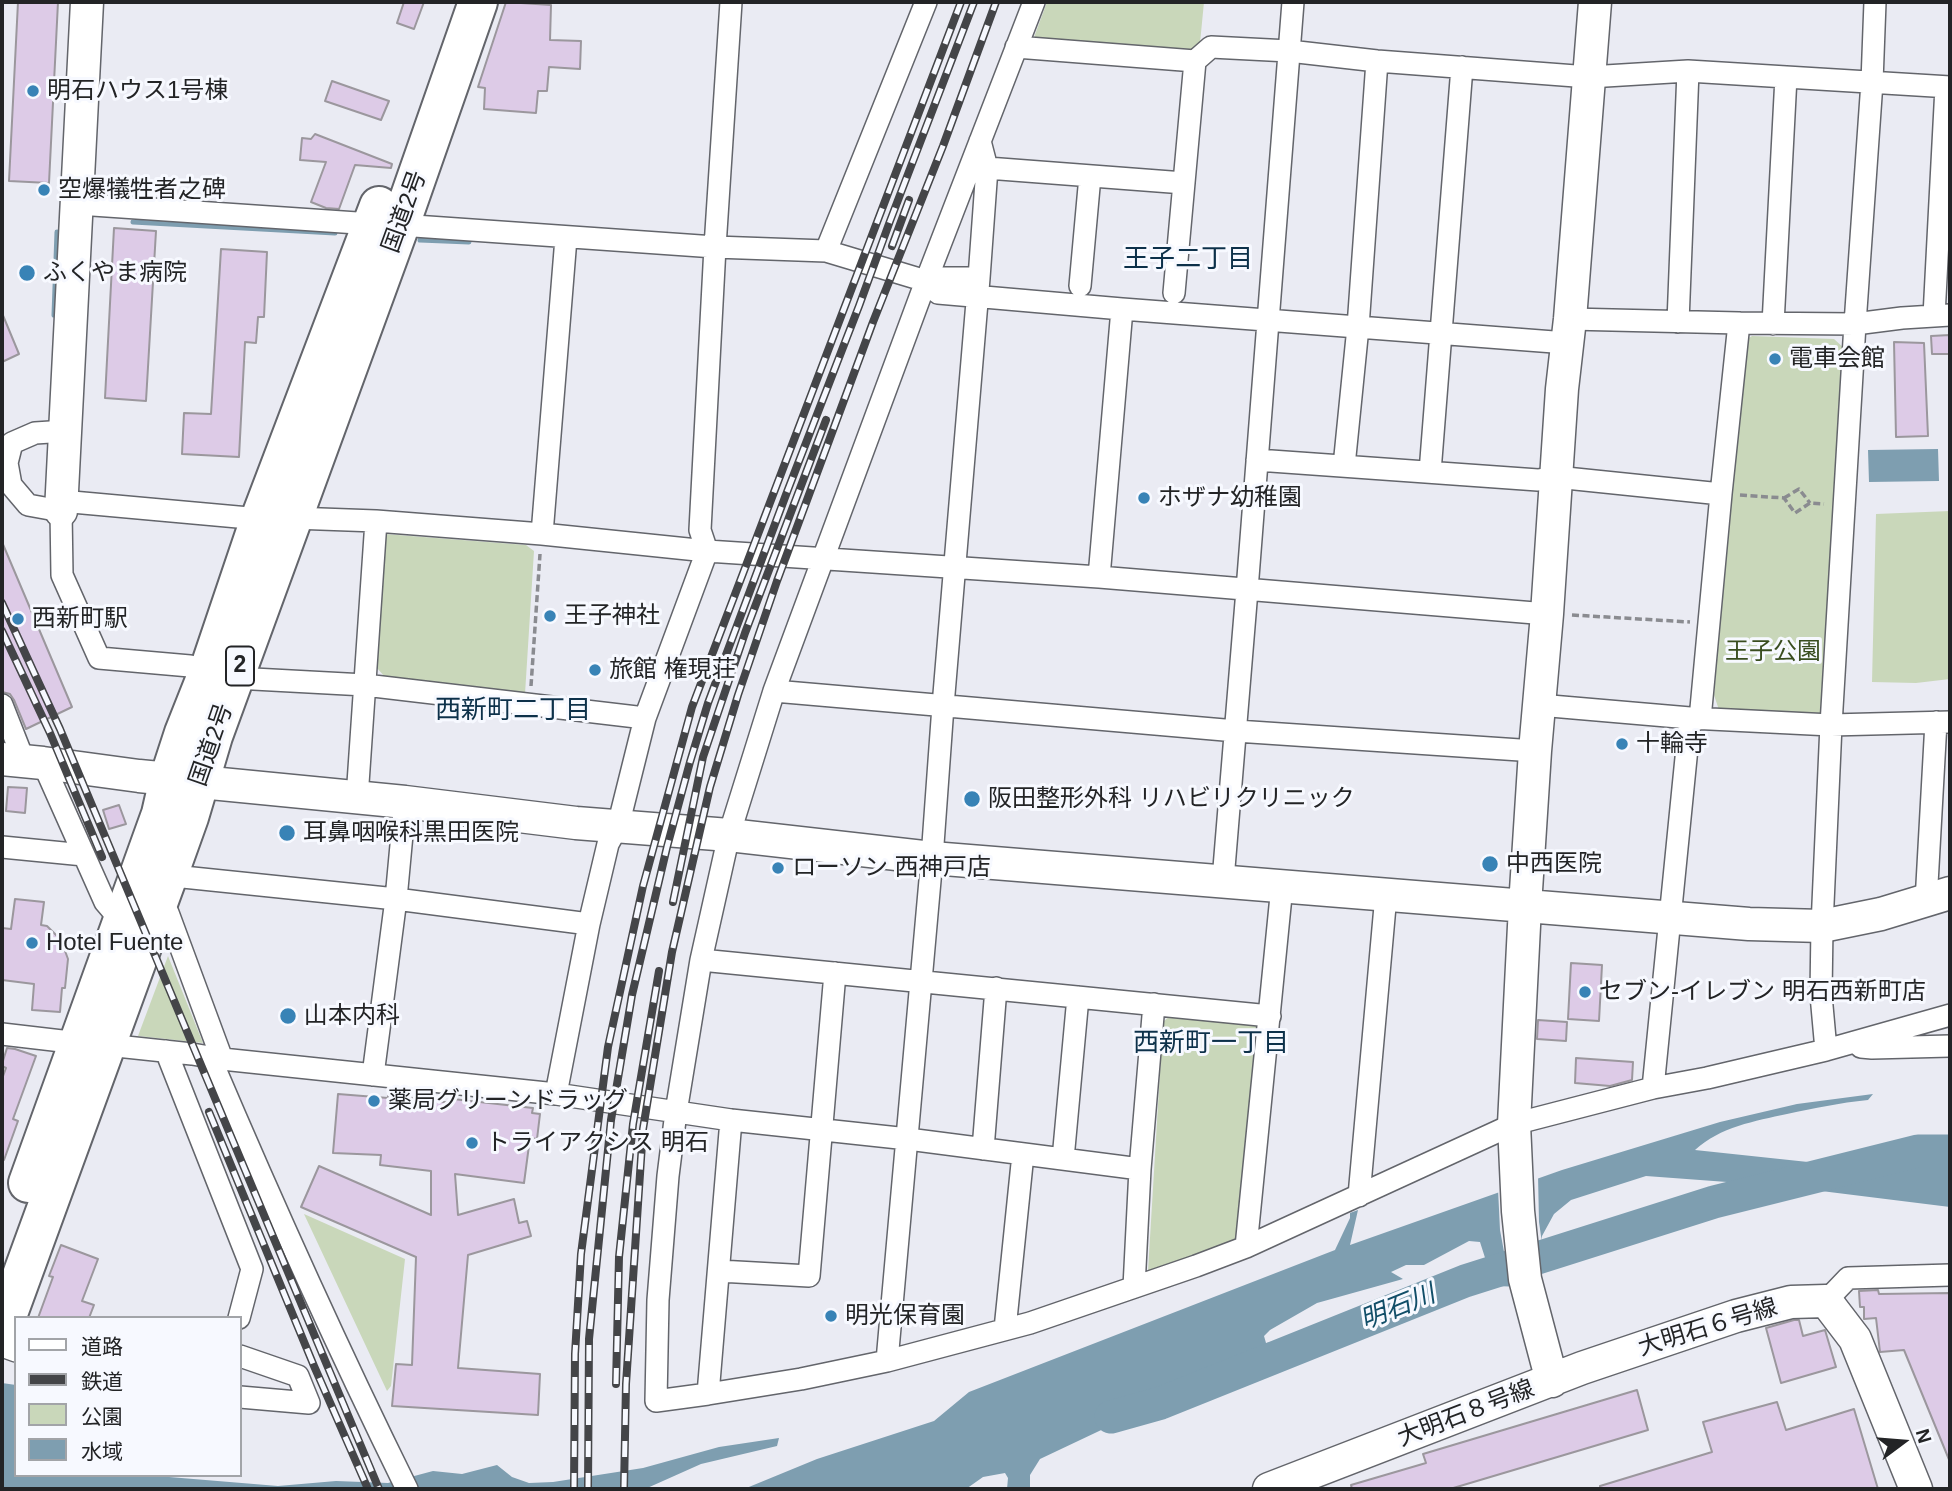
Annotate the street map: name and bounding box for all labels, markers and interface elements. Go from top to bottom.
place label: 明石ハウス1号棟 [47,77,228,105]
marker: 明石ハウス1号棟 [25,83,41,99]
street label: 国道2号 [377,167,433,257]
place label: 空爆犠牲者之碑 [58,176,226,204]
marker: 空爆犠牲者之碑 [36,182,52,198]
district label: 王子二丁目 [1123,244,1253,276]
place label: ふくやま病院 [43,259,187,287]
marker: ふくやま病院 [17,263,37,283]
place label: 電車会館 [1789,345,1885,373]
marker: 電車会館 [1767,351,1783,367]
place label: ホザナ幼稚園 [1158,484,1302,512]
marker: ホザナ幼稚園 [1136,490,1152,506]
place label: 王子神社 [564,602,660,630]
place label: 西新町駅 [32,605,128,633]
marker: 王子神社 [542,608,558,624]
marker: 西新町駅 [10,611,26,627]
park label: 王子公園 [1725,638,1821,666]
road number: 2 [226,646,254,686]
place label: 旅館 権現荘 [609,656,736,684]
marker: 旅館 権現荘 [587,662,603,678]
district label: 西新町二丁目 [435,695,591,727]
street label: 国道2号 [184,700,240,790]
place label: 十輪寺 [1636,730,1708,758]
marker: 十輪寺 [1614,736,1630,752]
place label: 阪田整形外科 リハビリクリニック [988,785,1355,813]
marker: 阪田整形外科 リハビリクリニック [962,789,982,809]
place label: 耳鼻咽喉科黒田医院 [303,819,519,847]
marker: 耳鼻咽喉科黒田医院 [277,823,297,843]
place label: 中西医院 [1506,850,1602,878]
place label: ローソン 西神戸店 [792,854,991,882]
marker: 中西医院 [1480,854,1500,874]
marker: ローソン 西神戸店 [770,860,786,876]
place label: Hotel Fuente [46,929,183,957]
marker: Hotel Fuente [24,935,40,951]
place label: セブン-イレブン 明石西新町店 [1599,978,1926,1006]
marker: セブン-イレブン 明石西新町店 [1577,984,1593,1000]
place label: 山本内科 [304,1002,400,1030]
marker: 山本内科 [278,1006,298,1026]
district label: 西新町一丁目 [1133,1028,1289,1060]
place label: 薬局グリーンドラッグ [388,1087,628,1115]
marker: 薬局グリーンドラッグ [366,1093,382,1109]
place label: トライアクシス 明石 [486,1129,709,1157]
marker: トライアクシス 明石 [464,1135,480,1151]
water label: 明石川 [1356,1279,1440,1337]
street label: 大明石６号線 [1635,1293,1781,1363]
place label: 明光保育園 [845,1302,965,1330]
marker: 明光保育園 [823,1308,839,1324]
legend [14,1316,242,1477]
text: 道路 [81,1335,123,1358]
text: 鉄道 [81,1370,123,1393]
street label: 大明石８号線 [1394,1375,1538,1453]
text: 公園 [81,1405,123,1428]
north arrow [1868,1407,1938,1477]
text: N [1912,1427,1936,1446]
text: 水域 [81,1440,123,1463]

